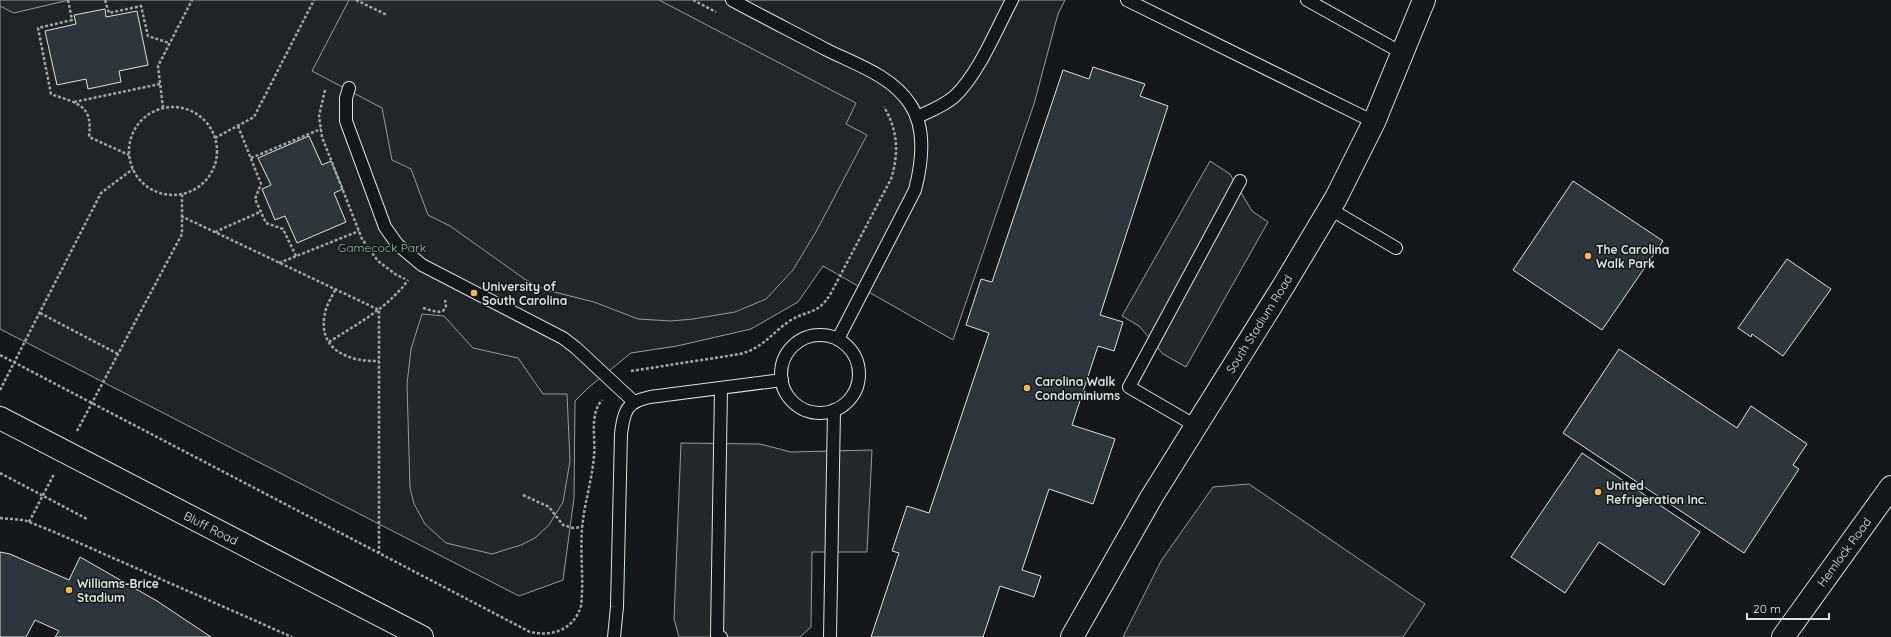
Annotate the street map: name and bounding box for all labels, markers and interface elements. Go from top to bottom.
park label: Gamecock Park [338,240,426,255]
place label: The Carolina Walk Park [1596,242,1669,271]
marker: The Carolina Walk Park [1583,251,1593,261]
street label: South Stadium Road [1223,272,1295,376]
place label: University of South Carolina [482,279,567,308]
marker: University of South Carolina [469,288,479,298]
place label: Carolina Walk Condominiums [1035,374,1120,403]
marker: Carolina Walk Condominiums [1022,383,1032,393]
place label: United Refrigeration Inc. [1606,478,1707,507]
marker: United Refrigeration Inc. [1593,487,1603,497]
street label: Bluff Road [181,508,241,548]
street label: Hemlock Road [1814,514,1874,590]
place label: Williams-Brice Stadium [77,576,159,605]
marker: Williams-Brice Stadium [64,585,74,595]
scale bar [1747,595,1829,621]
text: 20 m [1753,601,1781,616]

